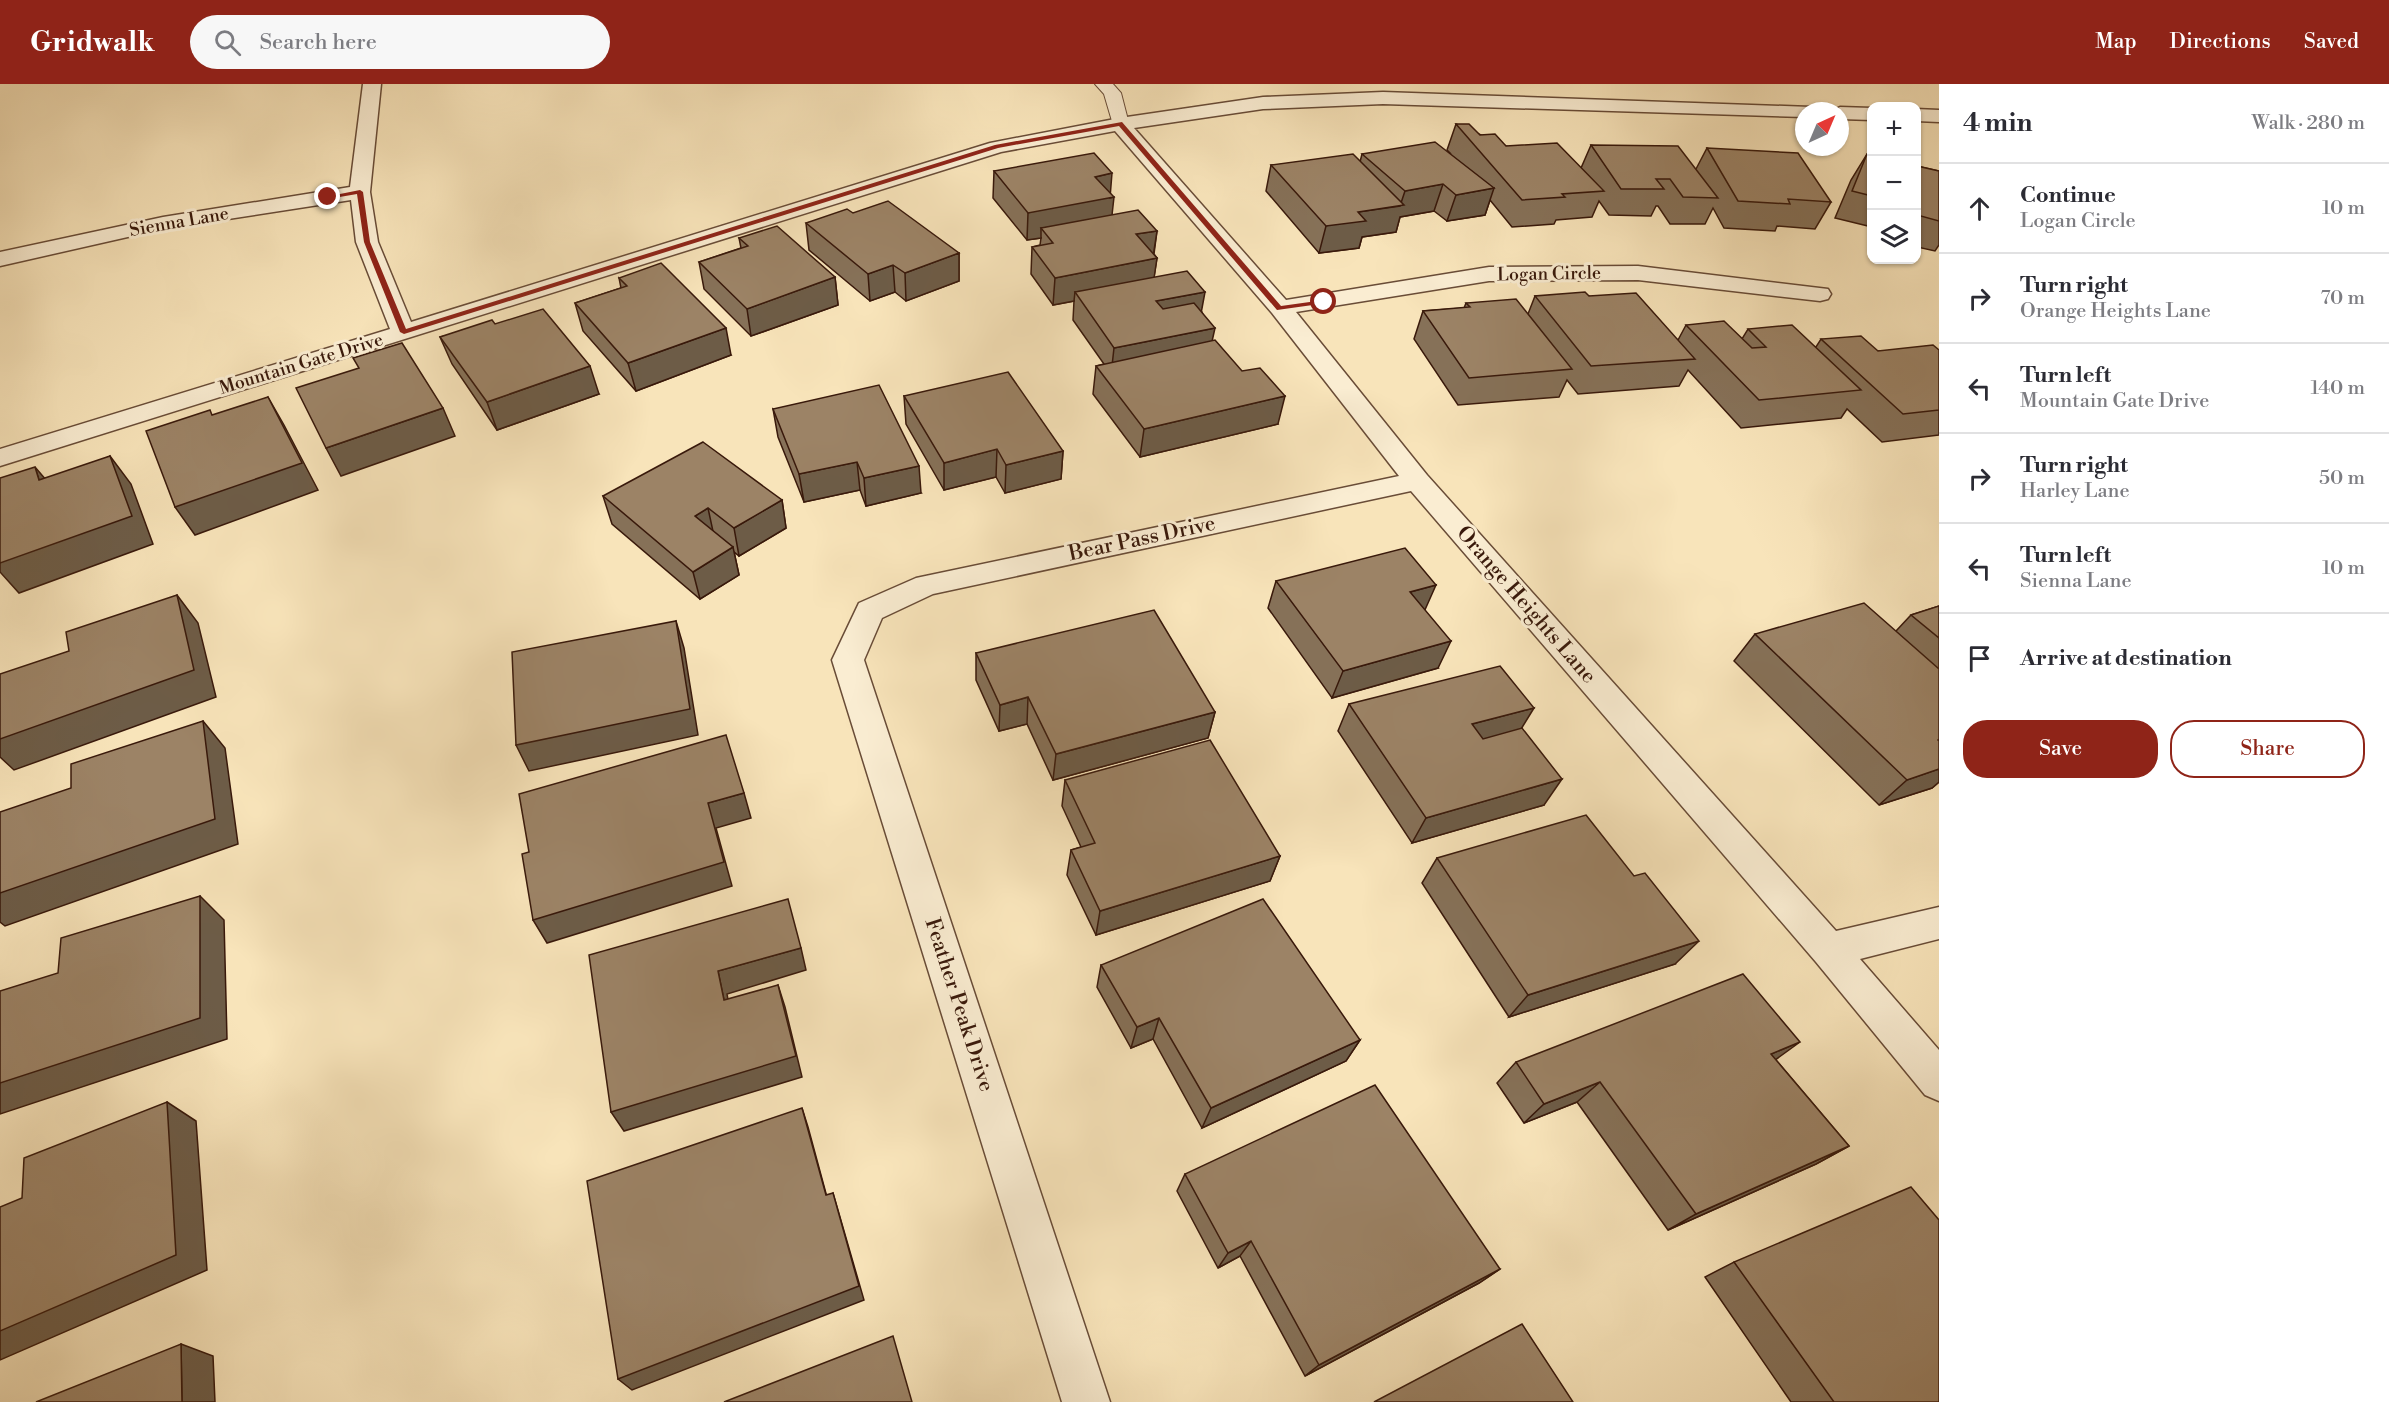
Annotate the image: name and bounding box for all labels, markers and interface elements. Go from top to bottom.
search box [190,15,610,69]
text: Gridwalk [30,25,154,60]
icon: search [211,26,244,59]
text: Search here [259,29,377,56]
text: Map [2095,29,2137,55]
text: Directions [2170,29,2271,55]
text: Saved [2304,29,2359,55]
north arrow [1795,102,1849,156]
map controls [1867,102,1921,264]
button: + [1867,102,1921,156]
text: 4 min [1963,107,2033,139]
text: Walk · 280 m [2252,111,2365,136]
button: − [1867,156,1921,210]
text: Continue [2020,182,2116,209]
route end [314,183,340,209]
icon: ahead [1963,192,1996,225]
text: 10 m [2322,196,2365,221]
street label: Sienna Lane [128,202,230,242]
text: Logan Circle [2020,209,2136,234]
button: layers [1867,210,1921,264]
street label: Logan Circle [1497,262,1601,286]
text: Turn right [2020,272,2128,299]
icon: right [1963,282,1996,315]
text: 70 m [2321,286,2365,311]
route start [1310,288,1336,314]
text: Orange Heights Lane [2020,299,2211,324]
street label: Mountain Gate Drive [216,328,386,400]
text: Turn left [2020,362,2111,389]
icon: left [1963,372,1996,405]
text: 140 m [2310,376,2365,401]
text: Mountain Gate Drive [2020,389,2209,414]
text: Turn right [2020,452,2128,479]
icon: right [1963,462,1996,495]
text: 50 m [2319,466,2365,491]
text: Harley Lane [2020,479,2130,504]
street label: Bear Pass Drive [1065,511,1218,567]
street label: Orange Heights Lane [1450,521,1602,689]
text: Turn left [2020,542,2111,569]
icon: left [1963,552,1996,585]
text: 10 m [2322,556,2365,581]
text: Sienna Lane [2020,569,2132,594]
icon: arrive [1963,642,1996,675]
text: Arrive at destination [2020,645,2232,672]
button: Save [1963,720,2158,778]
button: Share [2170,720,2365,778]
street label: Feather Peak Drive [919,915,999,1095]

